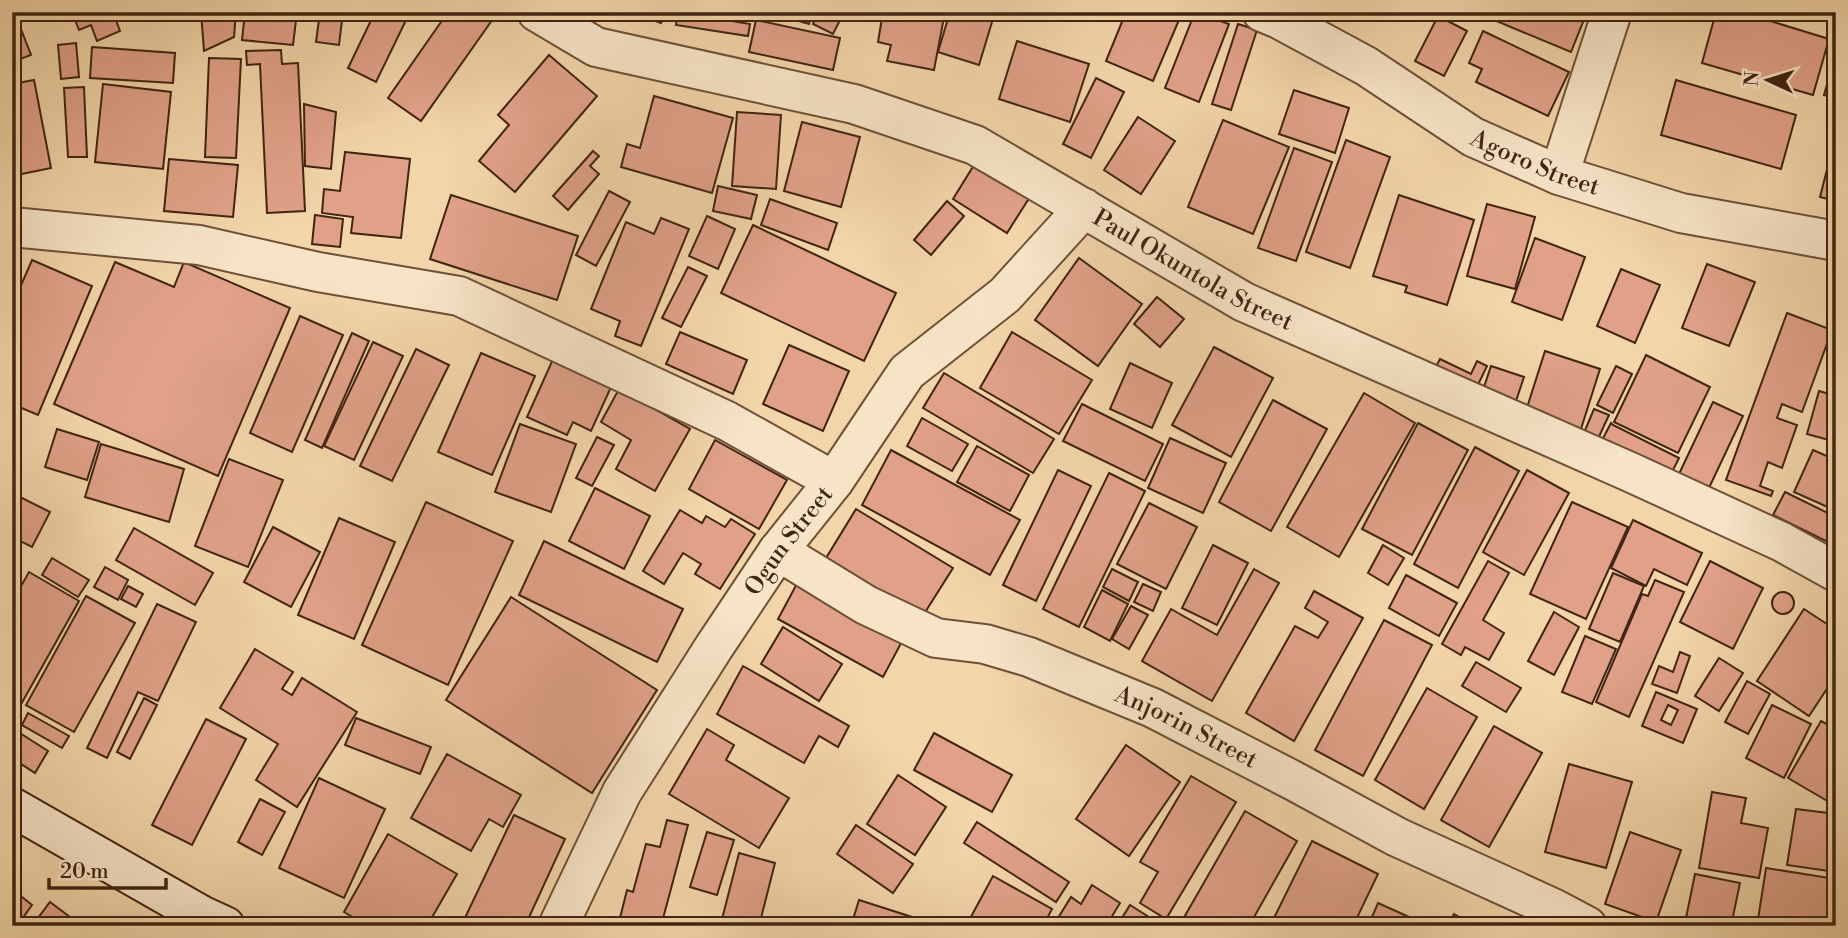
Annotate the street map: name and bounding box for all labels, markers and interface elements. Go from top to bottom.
north arrow [1732,46,1802,116]
text: N [1740,71,1765,87]
street label: Agoro Street [1465,123,1603,203]
street label: Paul Okuntola Street [1087,203,1298,338]
street label: Ogun Street [738,480,840,602]
street label: Anjorin Street [1109,680,1263,776]
scale bar [49,847,166,891]
text: 20 m [60,859,109,885]

